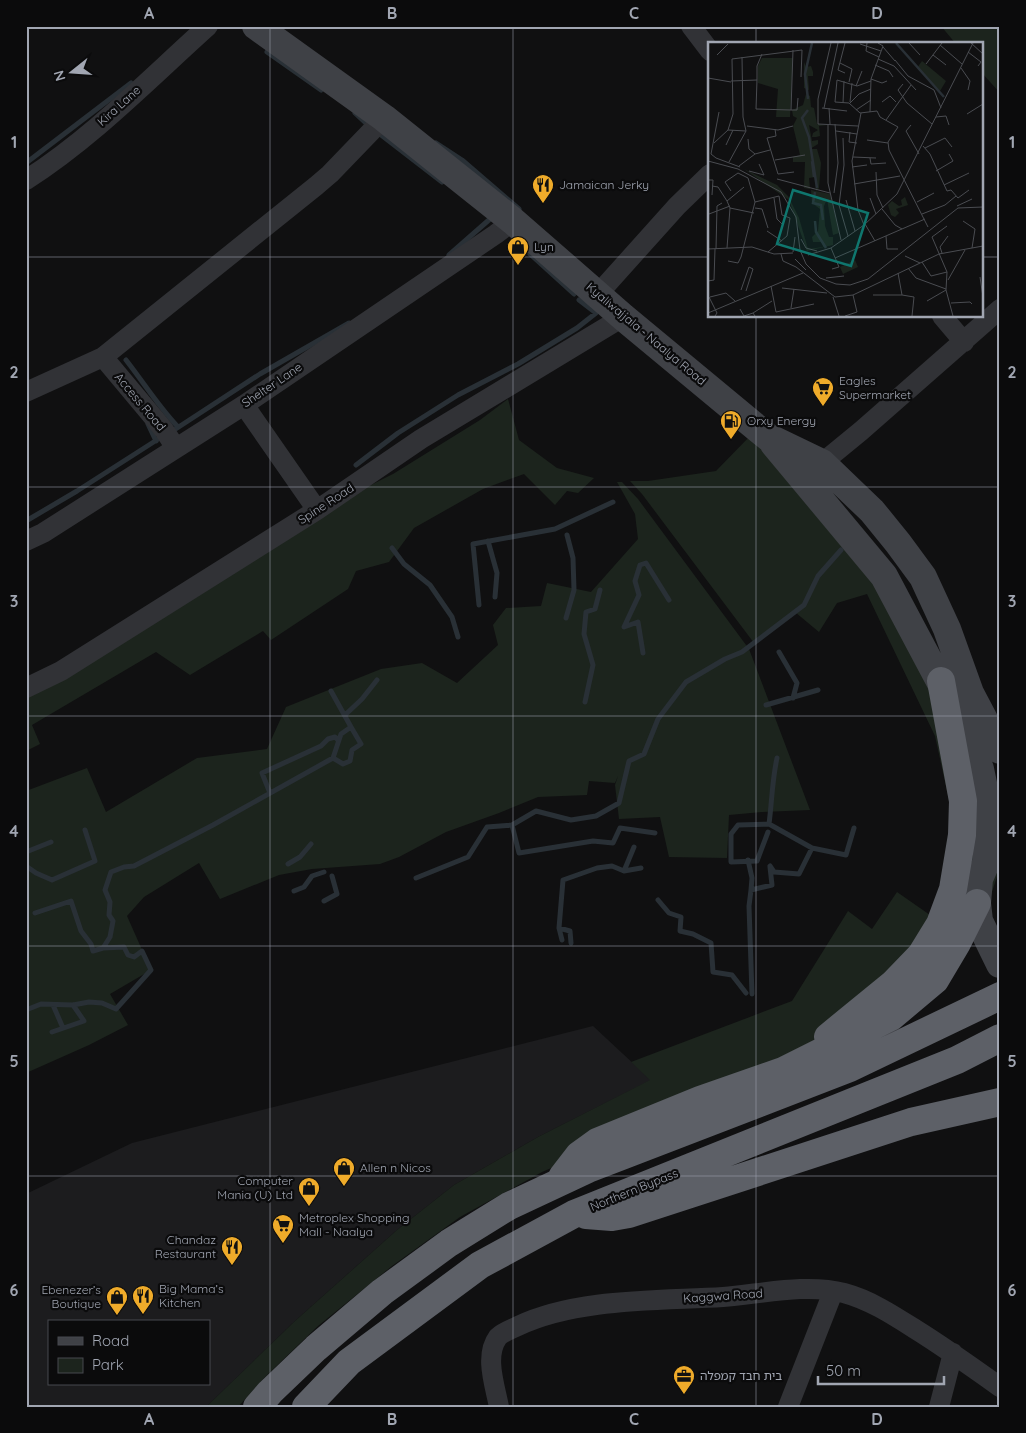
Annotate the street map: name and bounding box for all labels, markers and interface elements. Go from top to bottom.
text: A [144,3,155,23]
text: B [387,3,397,23]
text: C [629,3,639,23]
text: D [871,3,883,23]
inset map [708,42,984,318]
north arrow [48,48,98,98]
text: N [49,68,70,83]
street label: Kira Lane [94,82,144,129]
text: 1 [11,132,17,152]
text: 1 [1009,132,1015,152]
restaurant icon: Jamaican Jerky [531,173,555,204]
place label: Jamaican Jerky [559,177,649,192]
shop icon: Lyn [506,235,530,266]
place label: Lyn [534,239,554,254]
street label: Kyaliwajjala - Naalya Road [583,279,709,388]
street label: Shelter Lane [239,359,305,410]
text: 2 [9,362,19,382]
text: 2 [1007,362,1017,382]
street label: Access Road [112,370,169,434]
place label: Eagles Supermarket [839,373,911,402]
supermarket icon: Eagles Supermarket [811,376,835,407]
fuel station icon: Orxy Energy [719,409,743,440]
place label: Orxy Energy [747,413,816,428]
street label: Spine Road [295,480,356,527]
text: 3 [10,591,18,611]
text: 3 [1008,591,1016,611]
text: 4 [9,821,19,841]
text: 4 [1007,821,1017,841]
text: 5 [9,1051,19,1071]
text: 5 [1007,1051,1017,1071]
shop icon: Allen n Nicos [332,1156,356,1187]
place label: Allen n Nicos [360,1160,431,1175]
street label: Northern Bypass [588,1165,680,1214]
place label: Computer Mania (U) Ltd [217,1173,293,1202]
shop icon: Computer Mania (U) Ltd [297,1176,321,1207]
place label: Metroplex Shopping Mall - Naalya [299,1210,409,1239]
supermarket icon: Metroplex Shopping Mall - Naalya [271,1213,295,1244]
place label: Chandaz Restaurant [155,1232,216,1261]
restaurant icon: Chandaz Restaurant [220,1235,244,1266]
text: 6 [10,1280,19,1300]
text: 6 [1008,1280,1017,1300]
place label: Big Mama’s Kitchen [159,1281,224,1310]
place label: Ebenezer’s Boutique [41,1282,101,1311]
restaurant icon: Big Mama’s Kitchen [131,1284,155,1315]
shop icon: Ebenezer’s Boutique [105,1285,129,1316]
street label: Kaggwa Road [683,1285,763,1306]
legend [48,1320,210,1386]
text: Road [92,1331,129,1350]
scale bar [818,1353,945,1385]
text: Park [92,1355,124,1374]
text: 50 m [826,1361,861,1380]
office icon: בית חבד קמפלה [672,1364,696,1395]
place label: בית חבד קמפלה [700,1368,782,1383]
text: A [144,1409,155,1429]
text: B [387,1409,397,1429]
text: C [629,1409,639,1429]
text: D [871,1409,883,1429]

